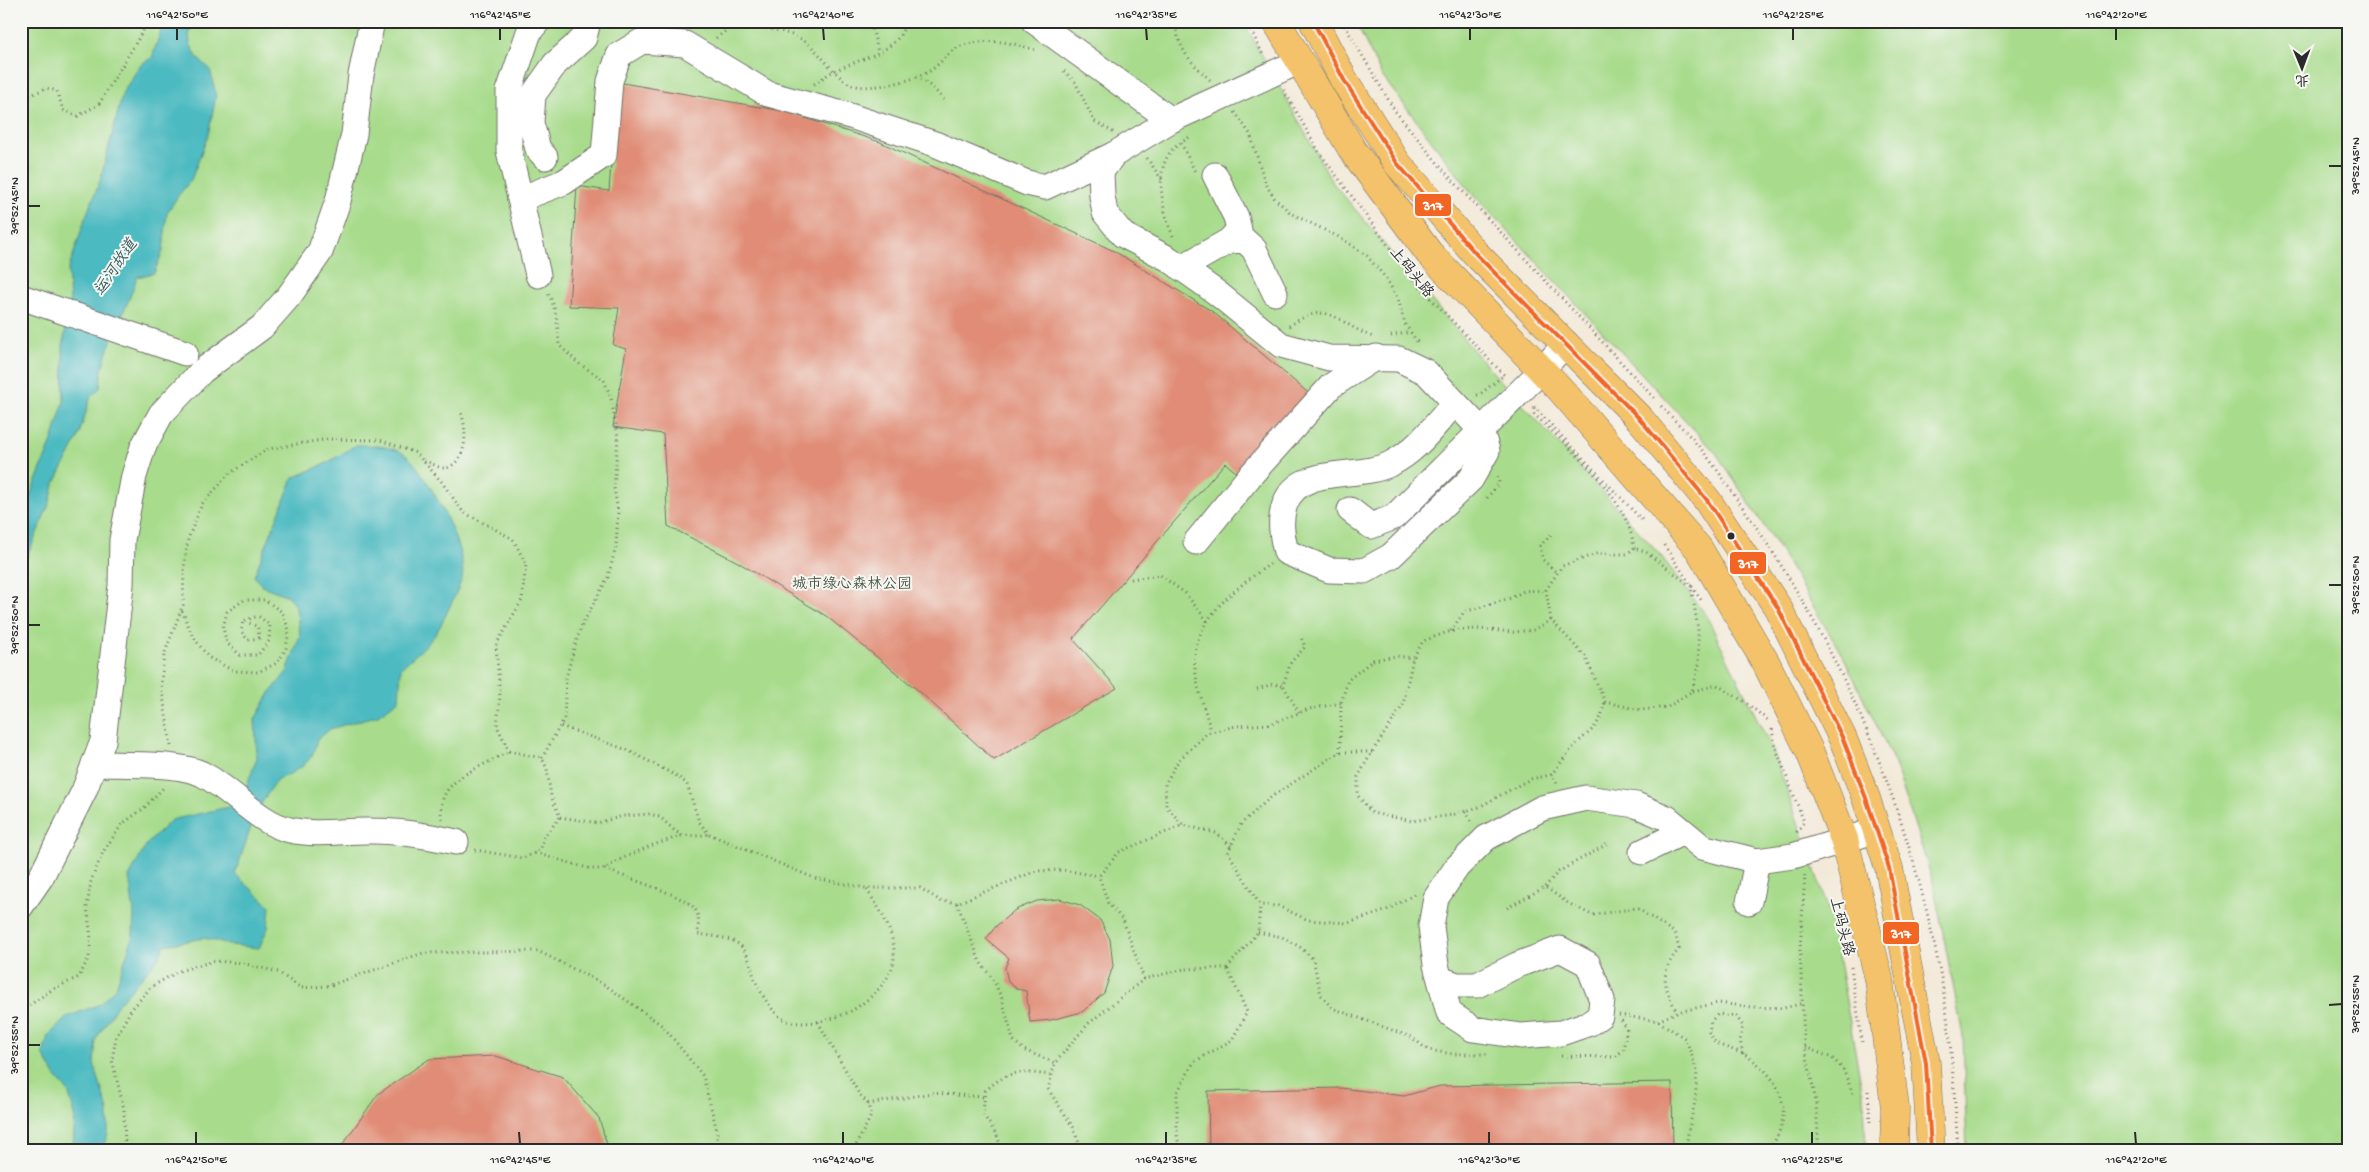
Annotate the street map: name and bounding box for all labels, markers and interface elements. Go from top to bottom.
text: 116°42'50"E [145,9,208,23]
text: 116°42'45"E [469,9,531,23]
text: 116°42'40"E [792,9,854,23]
text: 116°42'35"E [1115,9,1177,23]
text: 116°42'30"E [1438,9,1501,23]
text: 116°42'25"E [1762,9,1824,23]
text: 116°42'20"E [2085,9,2147,23]
north arrow [2276,42,2326,92]
text: 北 [2295,70,2309,87]
text: 39°52'45"N [2350,137,2364,196]
text: 39°52'45"N [9,177,23,236]
line badge: 317 [1414,193,1452,217]
text: 317 [1422,199,1444,216]
water label: 运河故道 [90,234,144,300]
street label: 上码头路 [1385,244,1437,302]
unlabelled marker [1726,531,1736,541]
line badge: 317 [1729,551,1767,575]
text: 39°52'50"N [2350,555,2364,615]
text: 317 [1737,557,1759,574]
park label: 城市绿心森林公园 [792,576,912,594]
text: 39°52'50"N [9,595,23,655]
street label: 上码头路 [1825,896,1857,958]
line badge: 317 [1882,921,1920,945]
text: 317 [1890,927,1912,944]
text: 39°52'55"N [2350,975,2364,1034]
text: 39°52'55"N [9,1016,23,1075]
text: 116°42'50"E [164,1154,227,1168]
text: 116°42'45"E [489,1154,551,1168]
text: 116°42'40"E [812,1154,874,1168]
text: 116°42'35"E [1135,1154,1197,1168]
text: 116°42'30"E [1457,1154,1520,1168]
text: 116°42'25"E [1781,1154,1843,1168]
text: 116°42'20"E [2105,1154,2167,1168]

